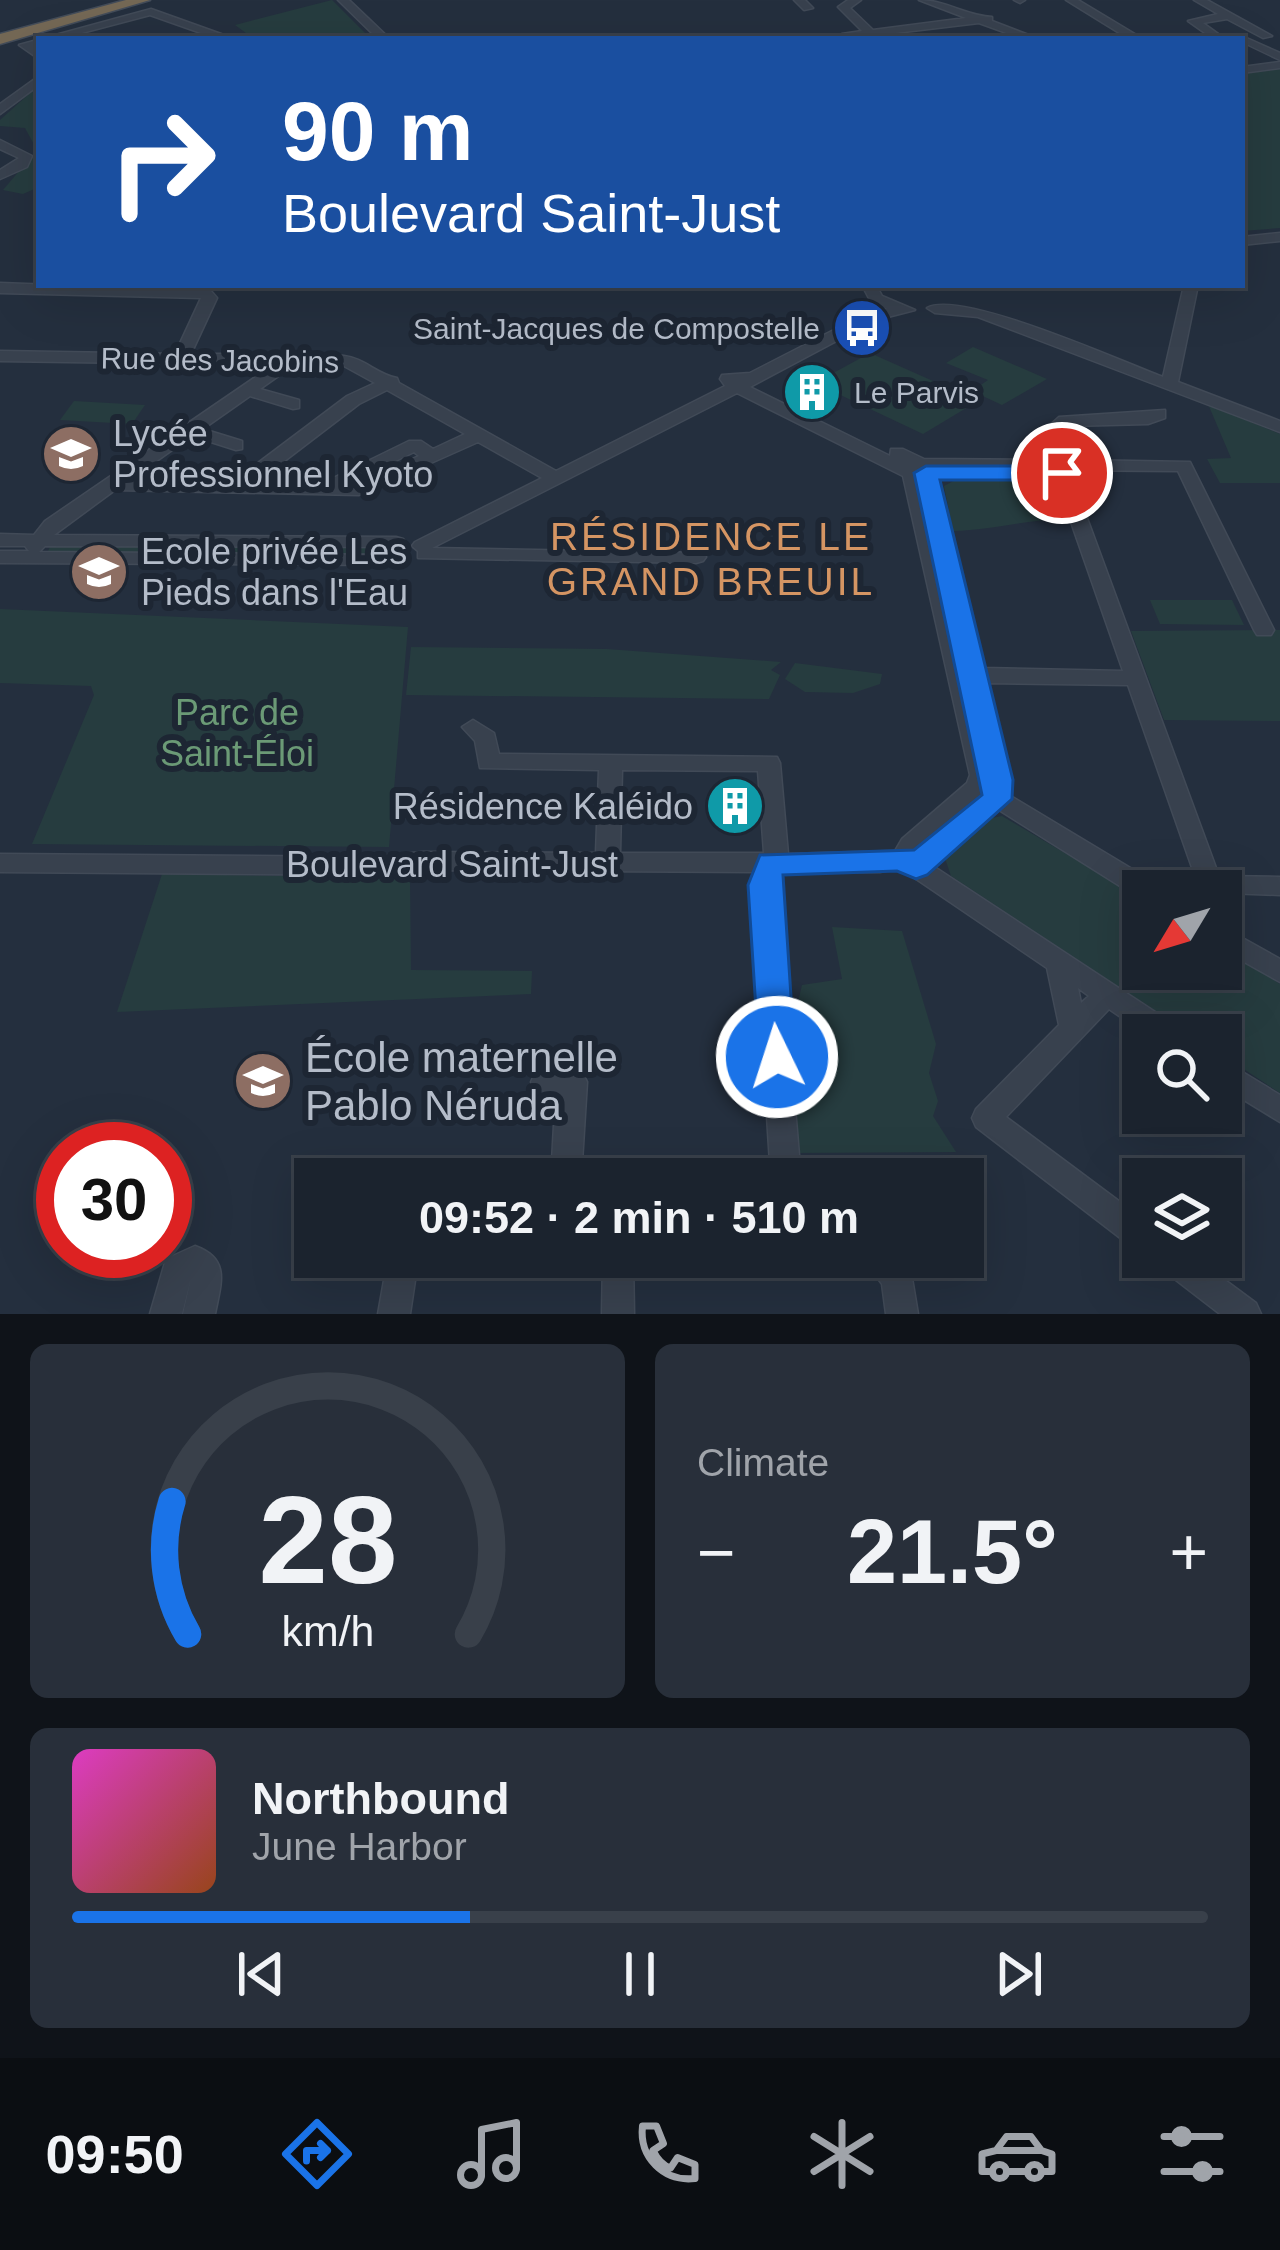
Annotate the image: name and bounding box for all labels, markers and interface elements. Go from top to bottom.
icon: right [84,84,240,240]
text: 90 m [282,84,473,178]
text: Boulevard Saint-Just [282,183,780,243]
bus stop icon: Saint-Jacques de Compostelle [831,297,893,359]
place label: Saint-Jacques de Compostelle [413,312,820,345]
street label: Rue des Jacobins [100,341,340,379]
building icon: Le Parvis [781,361,843,423]
place label: Le Parvis [854,376,979,409]
place label: Lycée Professionnel Kyoto [113,413,433,495]
pin [1011,422,1113,524]
school or university icon: Lycée Professionnel Kyoto [40,423,102,485]
icon: arrive [1029,440,1095,506]
district label: RÉSIDENCE LE GRAND BREUIL [547,515,875,603]
place label: Ecole privée Les Pieds dans l'Eau [141,531,408,613]
school or university icon: Ecole privée Les Pieds dans l'Eau [68,541,130,603]
park label: Parc de Saint-Éloi [160,692,314,774]
building icon: Résidence Kaléido [704,775,766,837]
place label: Résidence Kaléido [393,786,693,827]
street label: Boulevard Saint-Just [286,844,618,885]
north arrow [1122,870,1242,990]
map controls [1122,870,1242,1278]
position arrow [714,994,840,1120]
button: search [1122,1014,1242,1134]
place label: École maternelle Pablo Néruda [305,1034,618,1129]
school or university icon: École maternelle Pablo Néruda [232,1050,294,1112]
speed limit sign: 30 [36,1122,192,1278]
button: layers [1122,1158,1242,1278]
text: 09:52 · 2 min · 510 m [419,1192,859,1243]
text: Climate [697,1441,829,1484]
text: 28 [258,1470,397,1609]
text: 21.5° [847,1502,1058,1602]
text: − [697,1515,736,1589]
text: + [1169,1515,1208,1589]
text: km/h [281,1607,374,1655]
text: Northbound [252,1773,509,1824]
text: June Harbor [252,1825,467,1868]
icon: previous [228,1941,294,2007]
icon: pause [607,1941,673,2007]
icon: next [986,1941,1052,2007]
icon: directions [275,2112,359,2196]
icon: music [450,2112,534,2196]
icon: phone [625,2112,709,2196]
icon: climate [800,2112,884,2196]
icon: car [975,2112,1059,2196]
icon: filters [1150,2112,1234,2196]
text: 09:50 [46,2124,184,2184]

